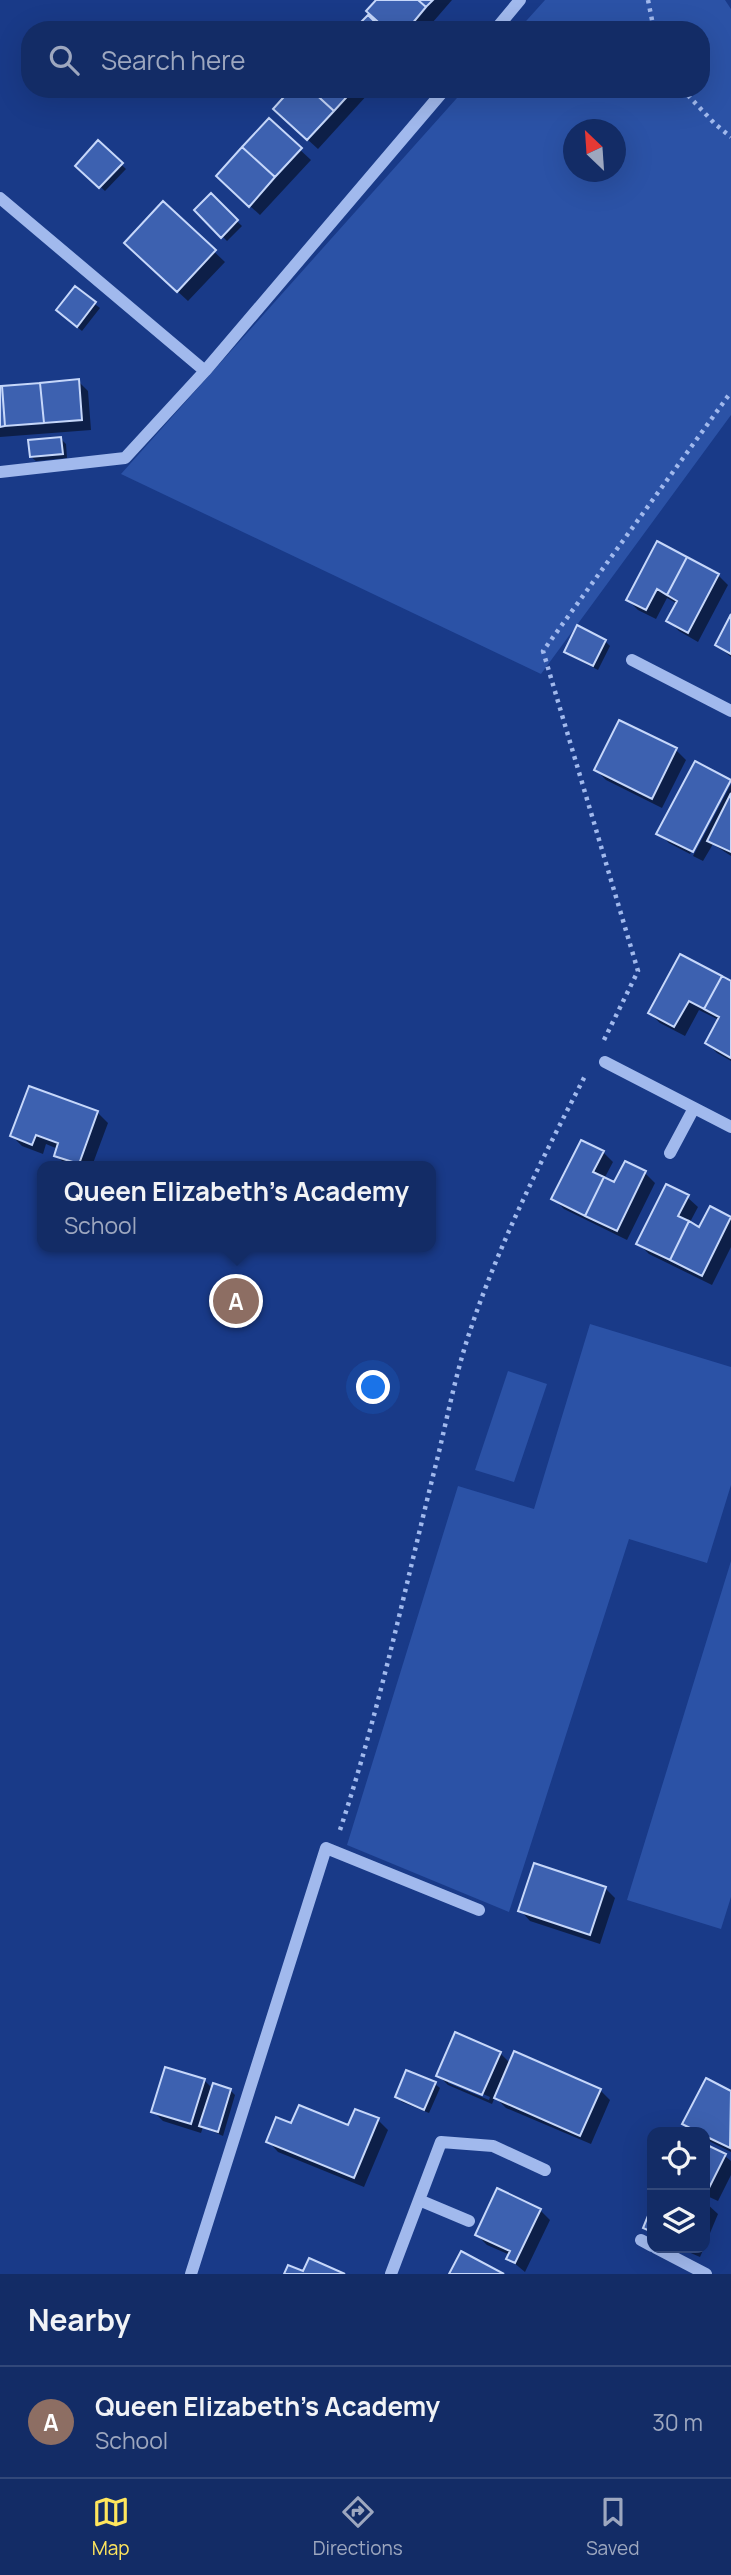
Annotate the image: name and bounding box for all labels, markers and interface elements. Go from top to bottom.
search box [21,21,710,98]
icon: search [45,41,83,79]
text: Search here [101,42,246,78]
north arrow [563,119,626,182]
popup [37,1161,436,1252]
text: Queen Elizabeth's Academy [64,1173,409,1209]
text: School [64,1209,137,1241]
pin: A [213,1275,259,1327]
your location [356,1370,390,1404]
map controls [647,2127,710,2253]
button: locate [647,2127,710,2190]
button: layers [647,2190,710,2253]
text: Nearby [28,2299,131,2340]
text: Queen Elizabeth's Academy [95,2388,440,2424]
text: A [43,2406,59,2438]
text: 30 m [652,2406,703,2438]
text: School [95,2424,168,2456]
tab: Map [92,2493,130,2561]
tab: Directions [313,2493,403,2561]
tab: Saved [586,2493,639,2561]

